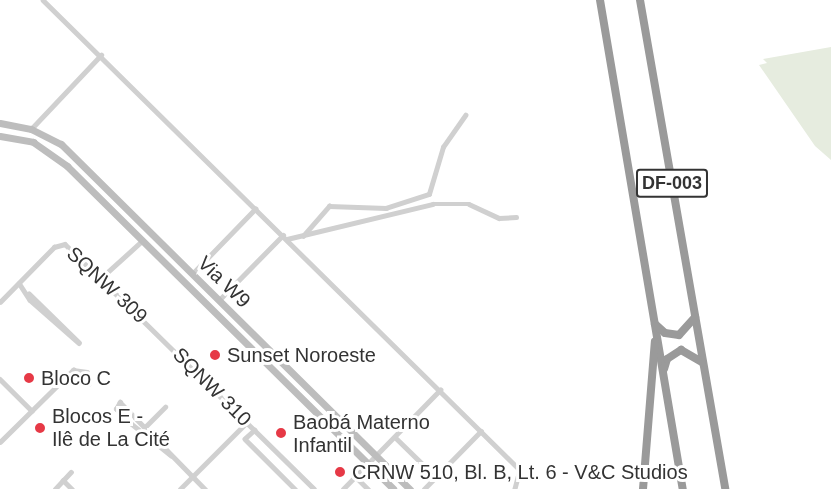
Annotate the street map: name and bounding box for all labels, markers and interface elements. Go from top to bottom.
road number: DF-003 [634,168,710,198]
street label: SQNW 309 [62,242,152,328]
street label: Via W9 [193,251,255,313]
street label: SQNW 310 [168,343,256,431]
place label: Sunset Noroeste [227,343,376,367]
marker: Sunset Noroeste [208,348,222,362]
place label: Bloco C [41,366,111,390]
marker: Bloco C [22,371,36,385]
place label: Blocos E - Ilê de La Cité [52,404,170,451]
place label: Baobá Materno Infantil [293,410,430,457]
marker: Blocos E - Ilê de La Cité [33,421,47,435]
marker: Baobá Materno Infantil [274,426,288,440]
place label: CRNW 510, Bl. B, Lt. 6 - V&C Studios [352,460,688,484]
marker: CRNW 510, Bl. B, Lt. 6 - V&C Studios [333,465,347,479]

